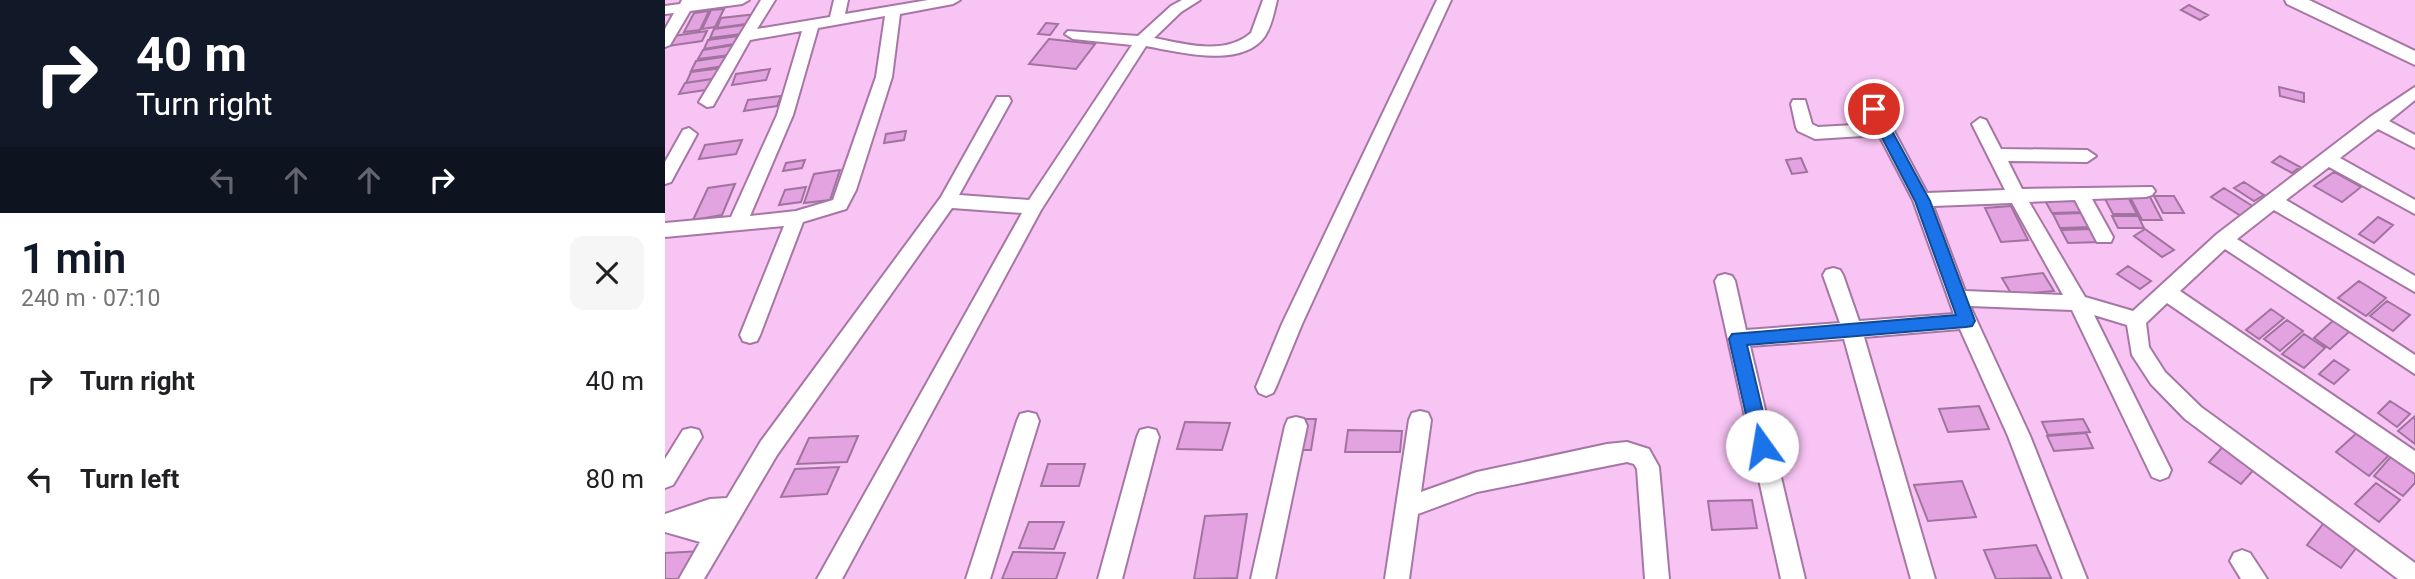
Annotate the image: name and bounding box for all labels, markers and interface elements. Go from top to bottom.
text: 40 m [136,26,247,83]
icon: right [21,28,112,119]
pin [1844,79,1904,139]
text: Turn right [136,85,272,123]
icon: arrive [1855,90,1893,128]
icon: left [204,161,242,199]
icon: ahead [277,161,315,199]
icon: ahead [350,161,388,199]
icon: right [423,161,461,199]
text: 1 min [21,234,126,283]
button: close [570,236,644,310]
text: 240 m · 07:10 [21,285,160,312]
icon: right [21,362,59,400]
text: Turn right [80,366,195,396]
text: 40 m [586,366,644,396]
position arrow [1725,409,1799,483]
icon: left [21,460,59,498]
text: Turn left [80,464,179,494]
text: 80 m [586,464,644,494]

